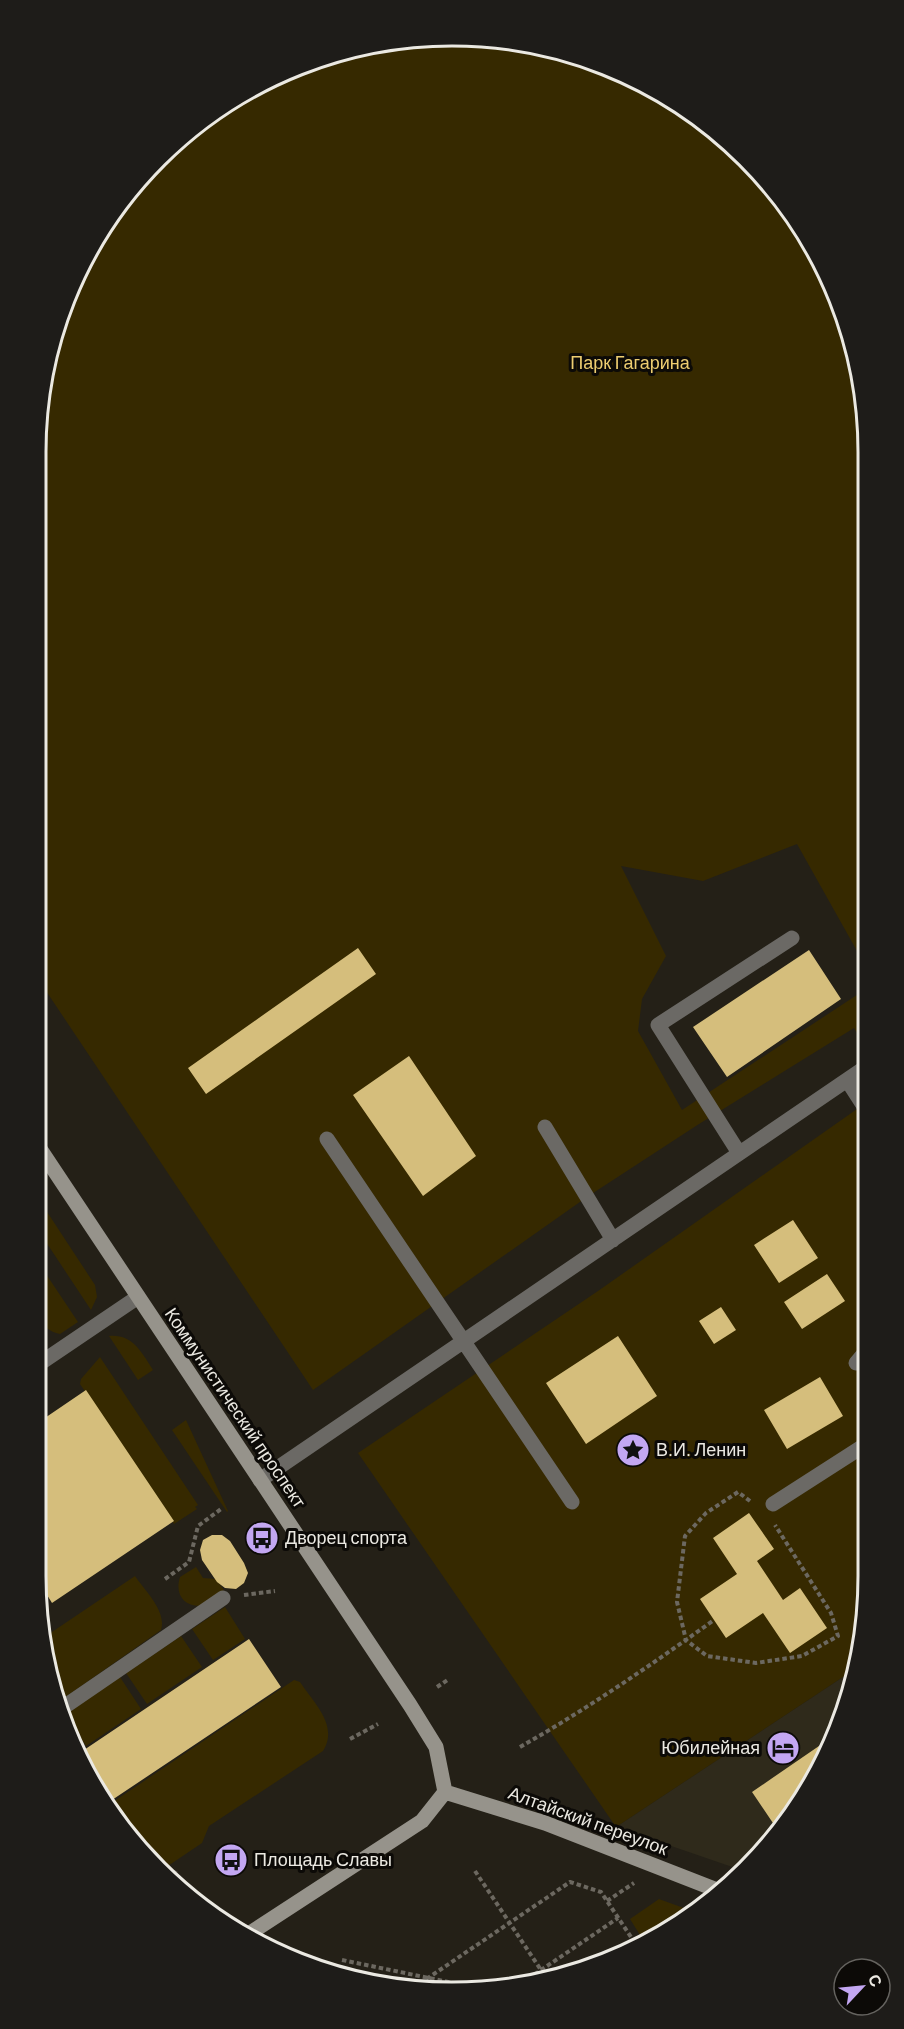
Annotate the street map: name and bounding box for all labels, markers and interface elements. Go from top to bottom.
park label: Парк Гагарина [570,351,691,373]
street label: Коммунистический проспект [161,1303,311,1512]
place icon: В.И. Ленин [615,1432,651,1468]
place label: В.И. Ленин [656,1438,746,1460]
bus stop icon: Дворец спорта [244,1520,280,1556]
place label: Дворец спорта [285,1526,408,1548]
hotel icon: Юбилейная [765,1730,801,1766]
place label: Юбилейная [661,1736,760,1758]
street label: Алтайский переулок [506,1781,671,1859]
bus stop icon: Площадь Славы [213,1842,249,1878]
place label: Площадь Славы [254,1848,392,1870]
north arrow [832,1957,892,2017]
text: С [865,1971,887,1990]

